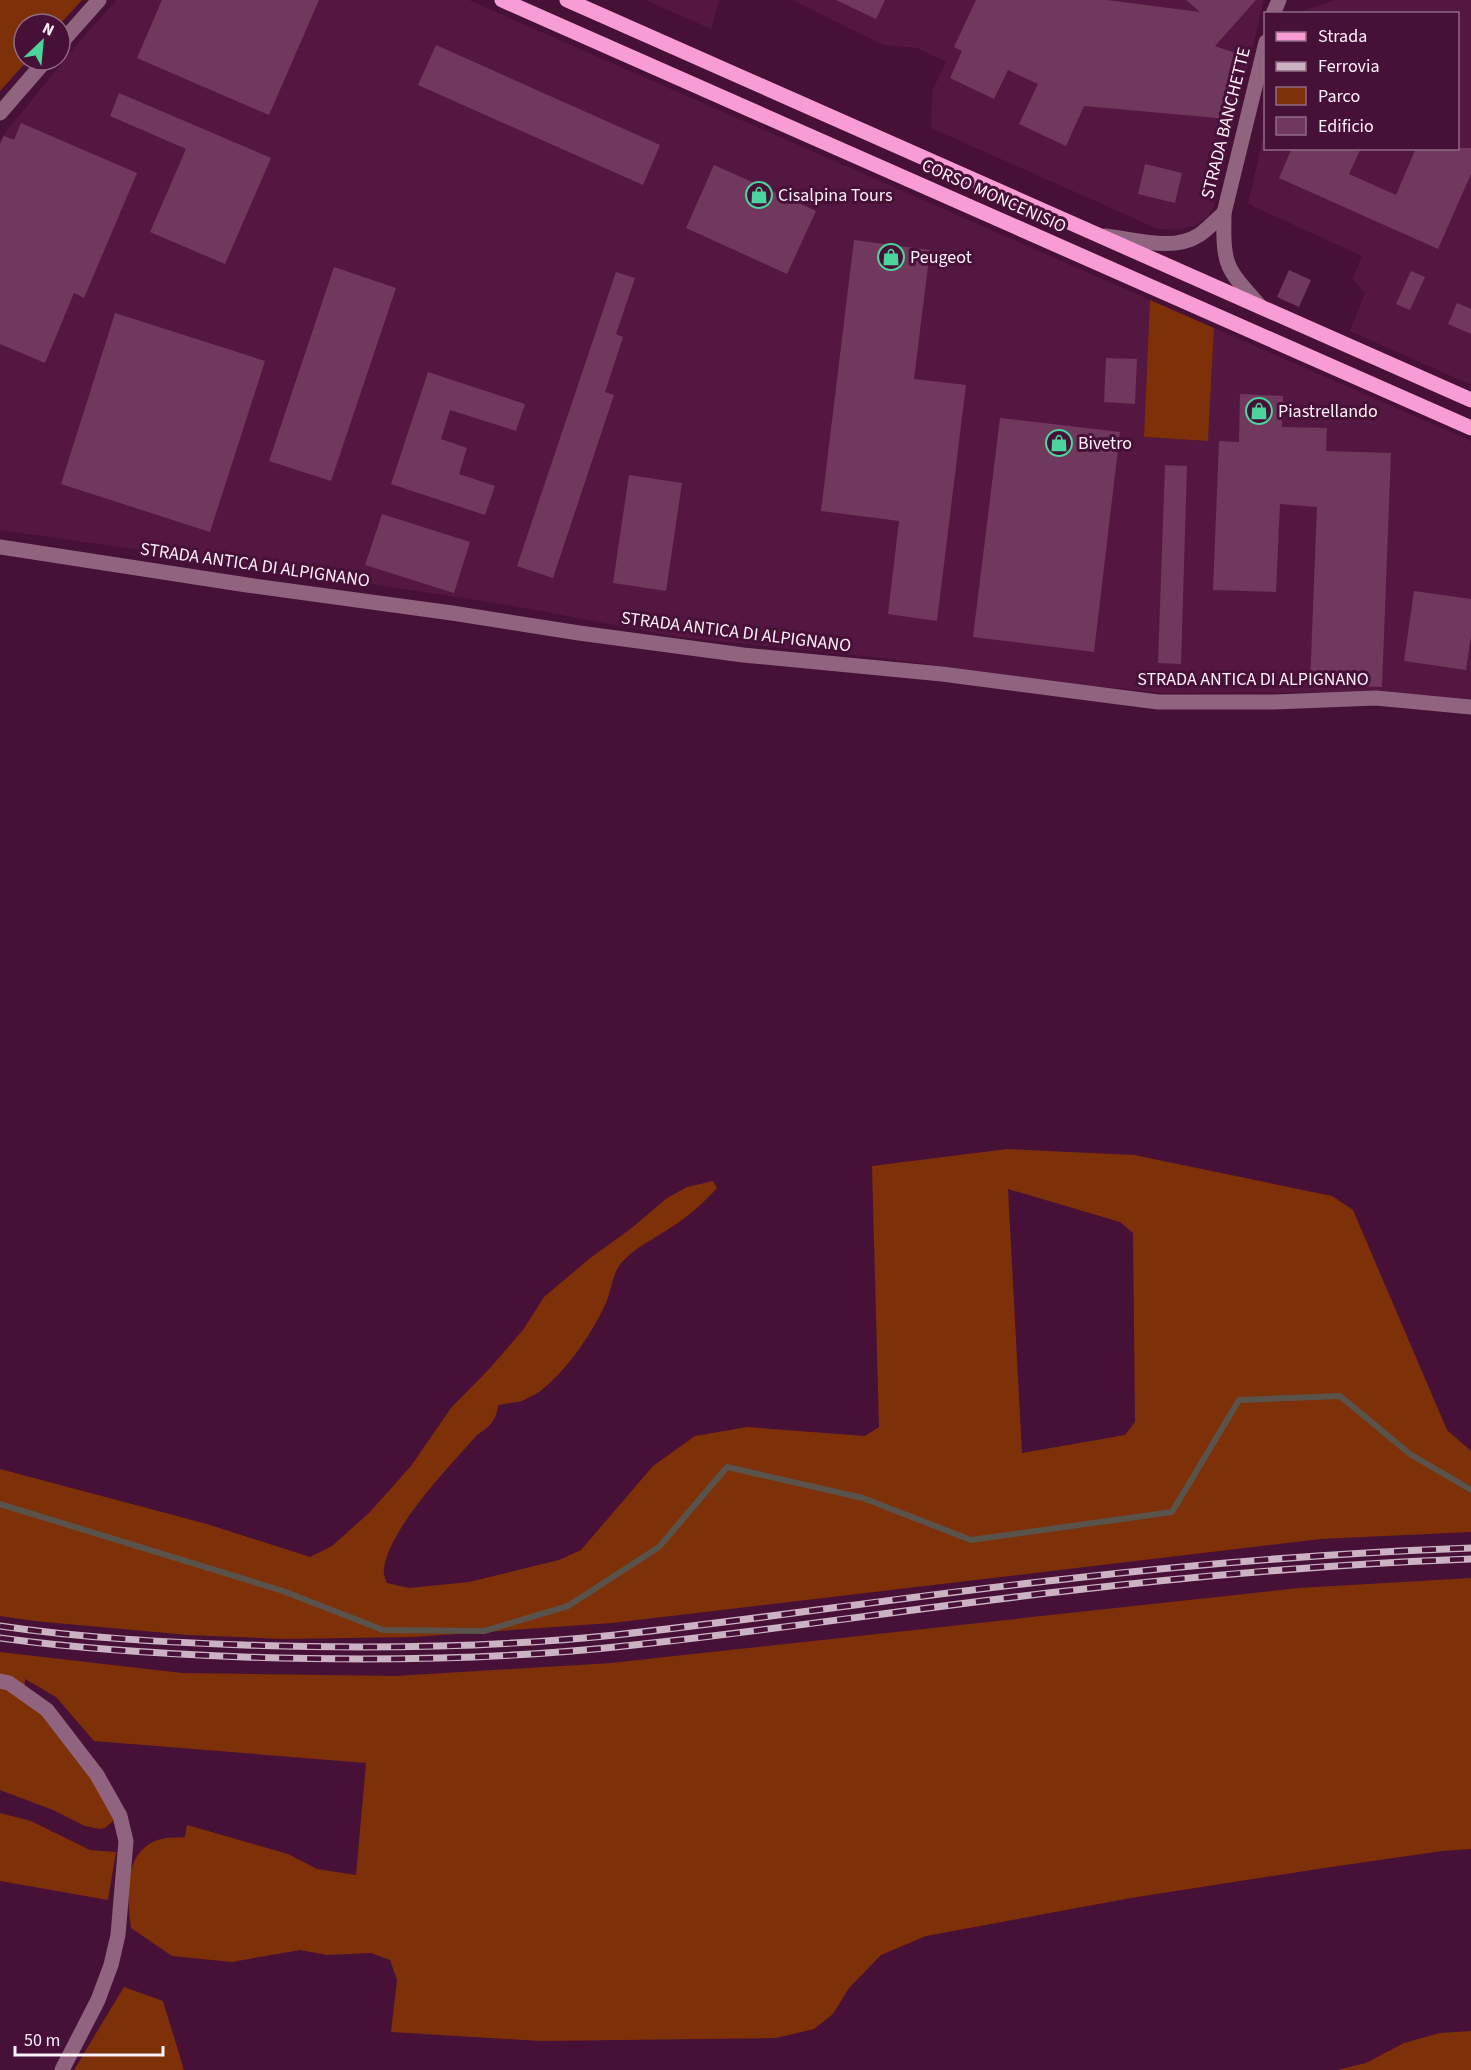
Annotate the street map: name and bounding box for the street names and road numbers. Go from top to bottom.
street label: STRADA BANCHETTE [1195,45,1257,201]
street label: CORSO MONCENISIO [918,153,1070,239]
street label: STRADA ANTICA DI ALPIGNANO [139,537,371,593]
street label: STRADA ANTICA DI ALPIGNANO [620,605,852,659]
street label: STRADA ANTICA DI ALPIGNANO [1137,667,1369,692]

